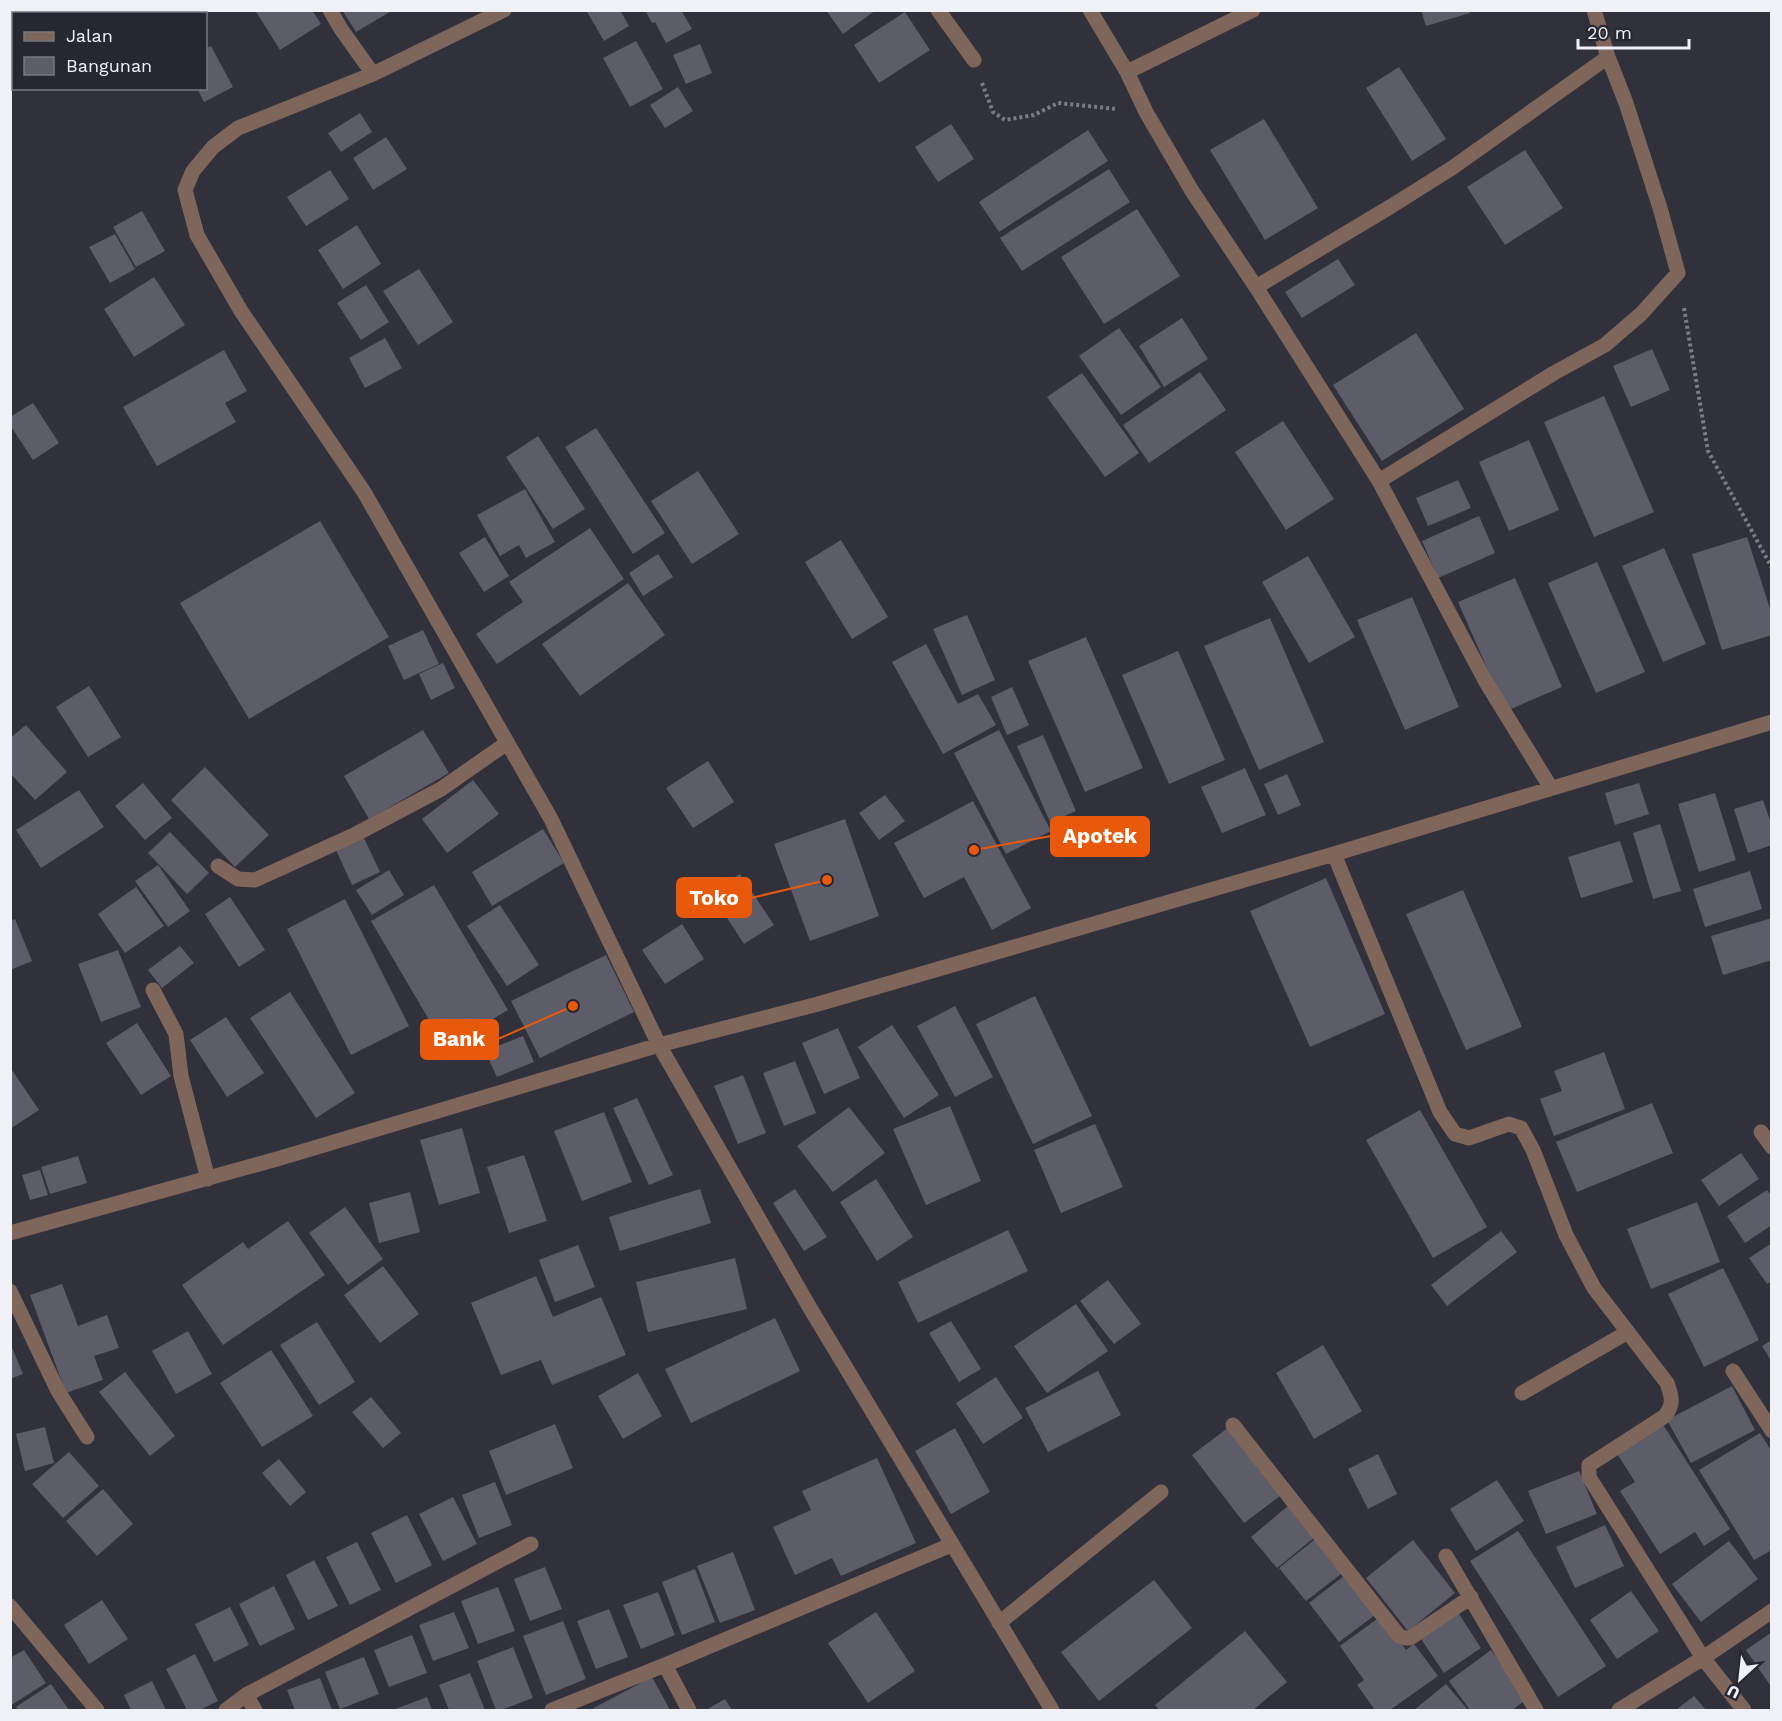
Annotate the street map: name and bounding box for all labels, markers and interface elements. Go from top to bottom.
legend [12,12,207,90]
scale bar [1578,12,1689,50]
text: 20 m [1587,22,1632,43]
text: Jalan [66,25,113,46]
text: Bangunan [66,55,152,76]
callout: Apotek [1051,817,1149,856]
text: Apotek [1063,823,1138,848]
callout: Toko [677,878,751,917]
text: Toko [689,885,739,910]
callout: Bank [421,1020,498,1059]
text: Bank [433,1026,486,1051]
north arrow [1710,1649,1770,1709]
text: U [1724,1681,1743,1703]

